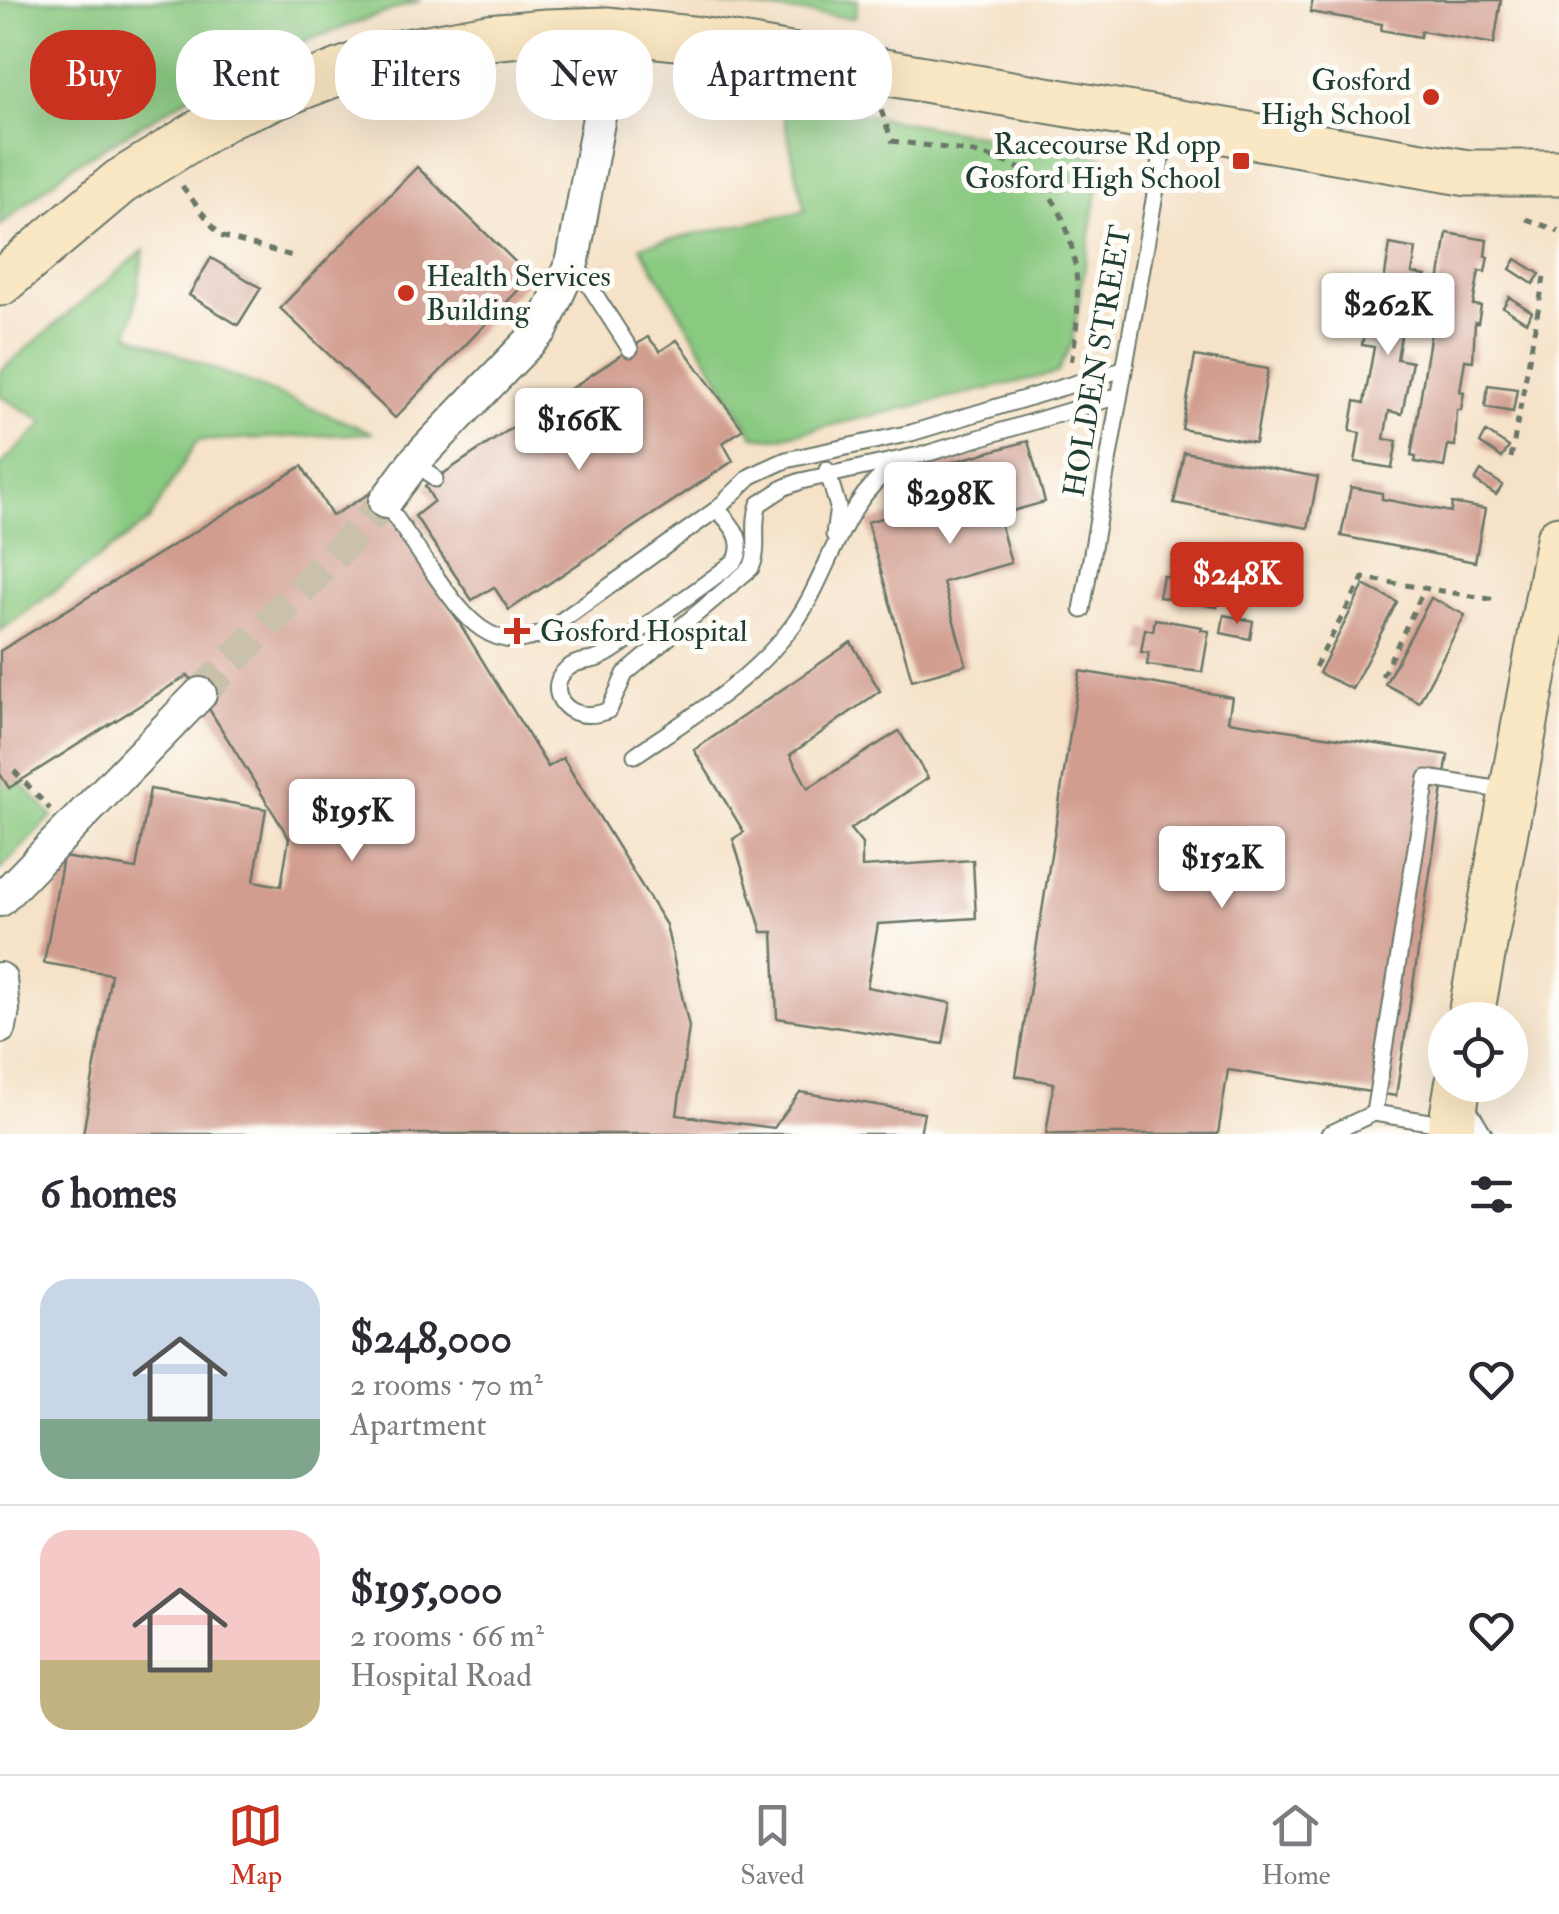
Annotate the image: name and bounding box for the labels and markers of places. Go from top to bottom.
place label: Gosford High School [1261,62,1411,133]
marker: Gosford High School [1420,86,1442,108]
place label: Racecourse Rd opp Gosford High School [965,126,1221,197]
marker: Racecourse Rd opp Gosford High School [1230,150,1252,172]
place label: Health Services Building [426,258,611,329]
pin: $262K [1318,273,1458,358]
marker: Health Services Building [395,282,417,304]
pin: $166K [509,388,649,473]
pin: $298K [880,462,1020,547]
pin: $248K [1167,542,1307,627]
place label: Gosford Hospital [540,613,748,650]
marker: Gosford Hospital [504,618,530,644]
pin: $195K [282,779,422,864]
pin: $152K [1152,826,1292,911]

